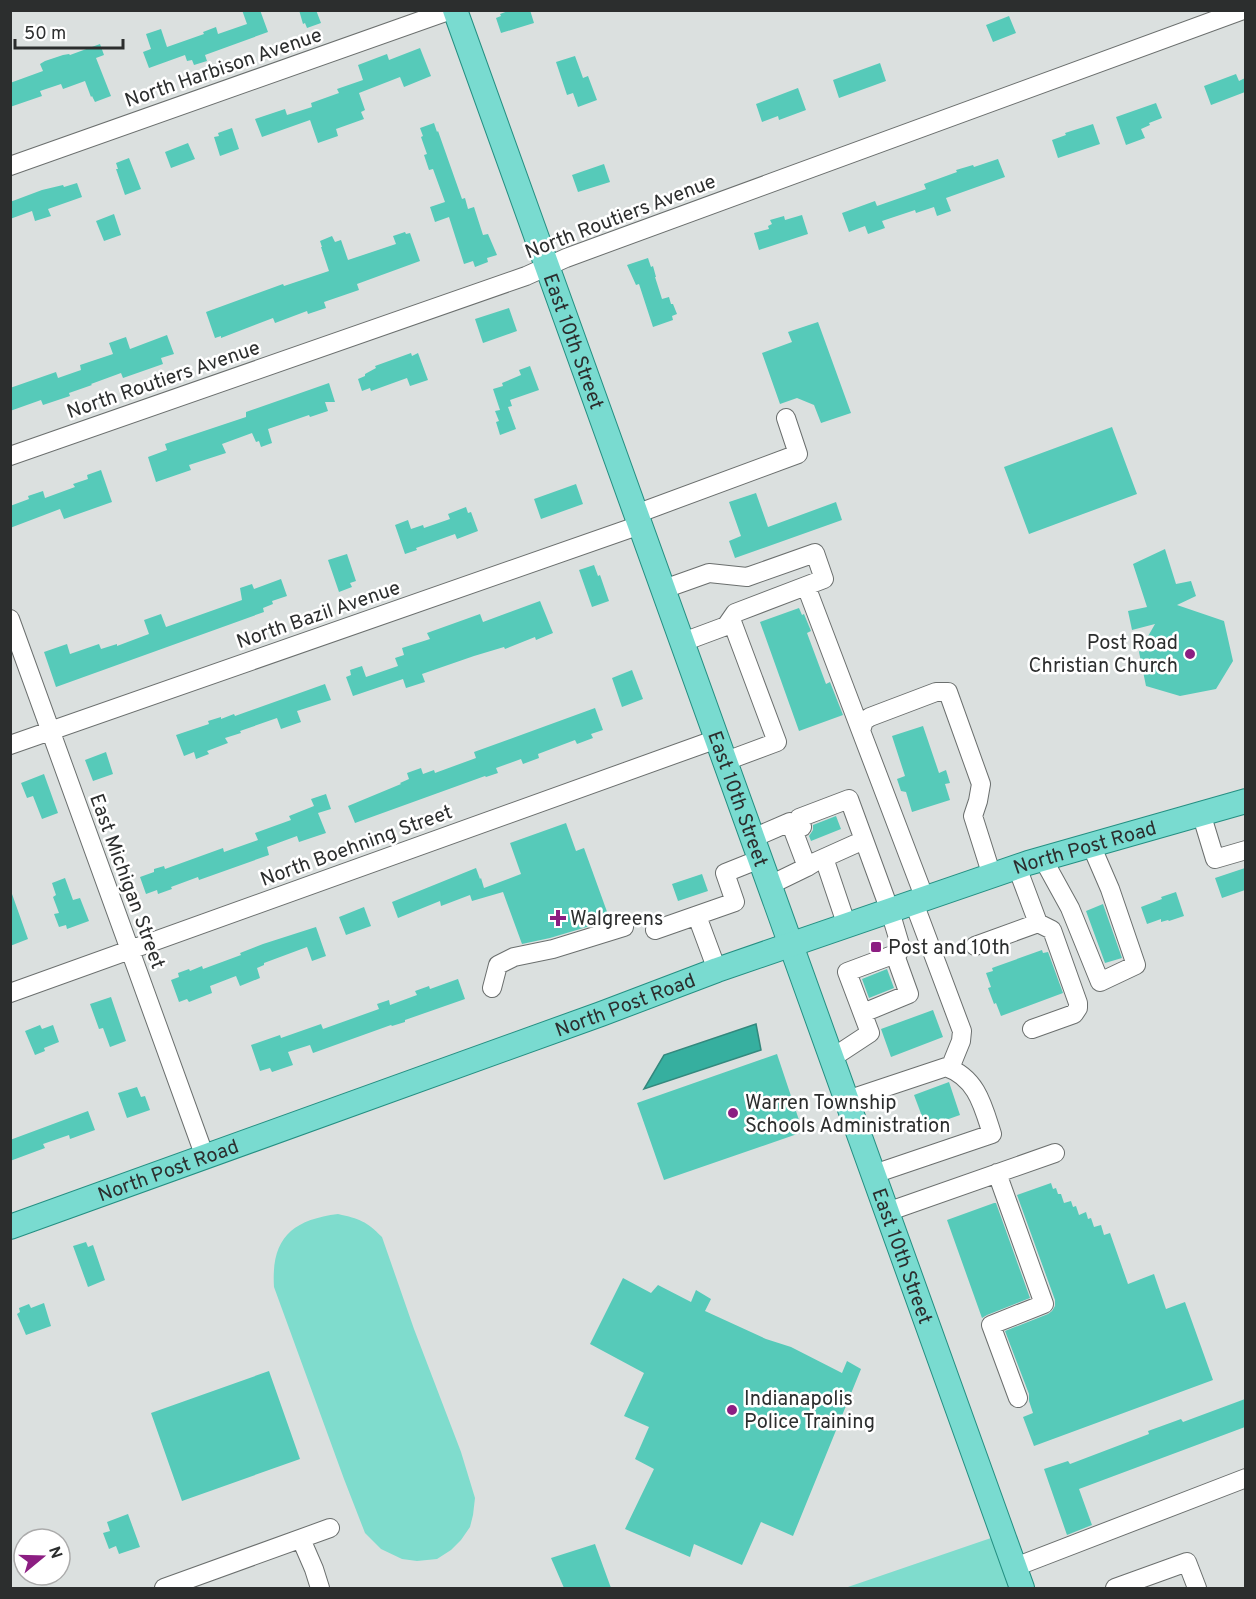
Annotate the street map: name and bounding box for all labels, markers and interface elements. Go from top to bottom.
scale bar [15,12,123,50]
text: 50 m [24,23,66,46]
street label: North Harbison Avenue [122,23,326,115]
street label: North Routiers Avenue [521,169,720,266]
street label: East 10th Street [536,271,608,413]
street label: North Routiers Avenue [64,336,264,426]
street label: North Bazil Avenue [233,576,404,656]
place label: Post Road Christian Church [1028,631,1178,680]
marker: Post Road Christian Church [1183,647,1197,661]
street label: East 10th Street [700,728,773,871]
street label: East Michigan Street [82,791,170,973]
street label: North Boehning Street [257,800,456,894]
street label: North Post Road [1010,816,1160,882]
place label: Walgreens [570,907,663,933]
marker: Walgreens [551,911,565,925]
place label: Post and 10th [888,936,1010,962]
marker: Post and 10th [869,940,883,954]
street label: North Post Road [552,968,700,1044]
place label: Warren Township Schools Administration [745,1091,950,1140]
marker: Warren Township Schools Administration [726,1106,740,1120]
street label: North Post Road [95,1135,243,1209]
street label: East 10th Street [865,1185,937,1328]
place label: Indianapolis Police Training [744,1387,875,1436]
marker: Indianapolis Police Training [725,1403,739,1417]
north arrow [12,1527,72,1587]
text: N [43,1544,66,1561]

